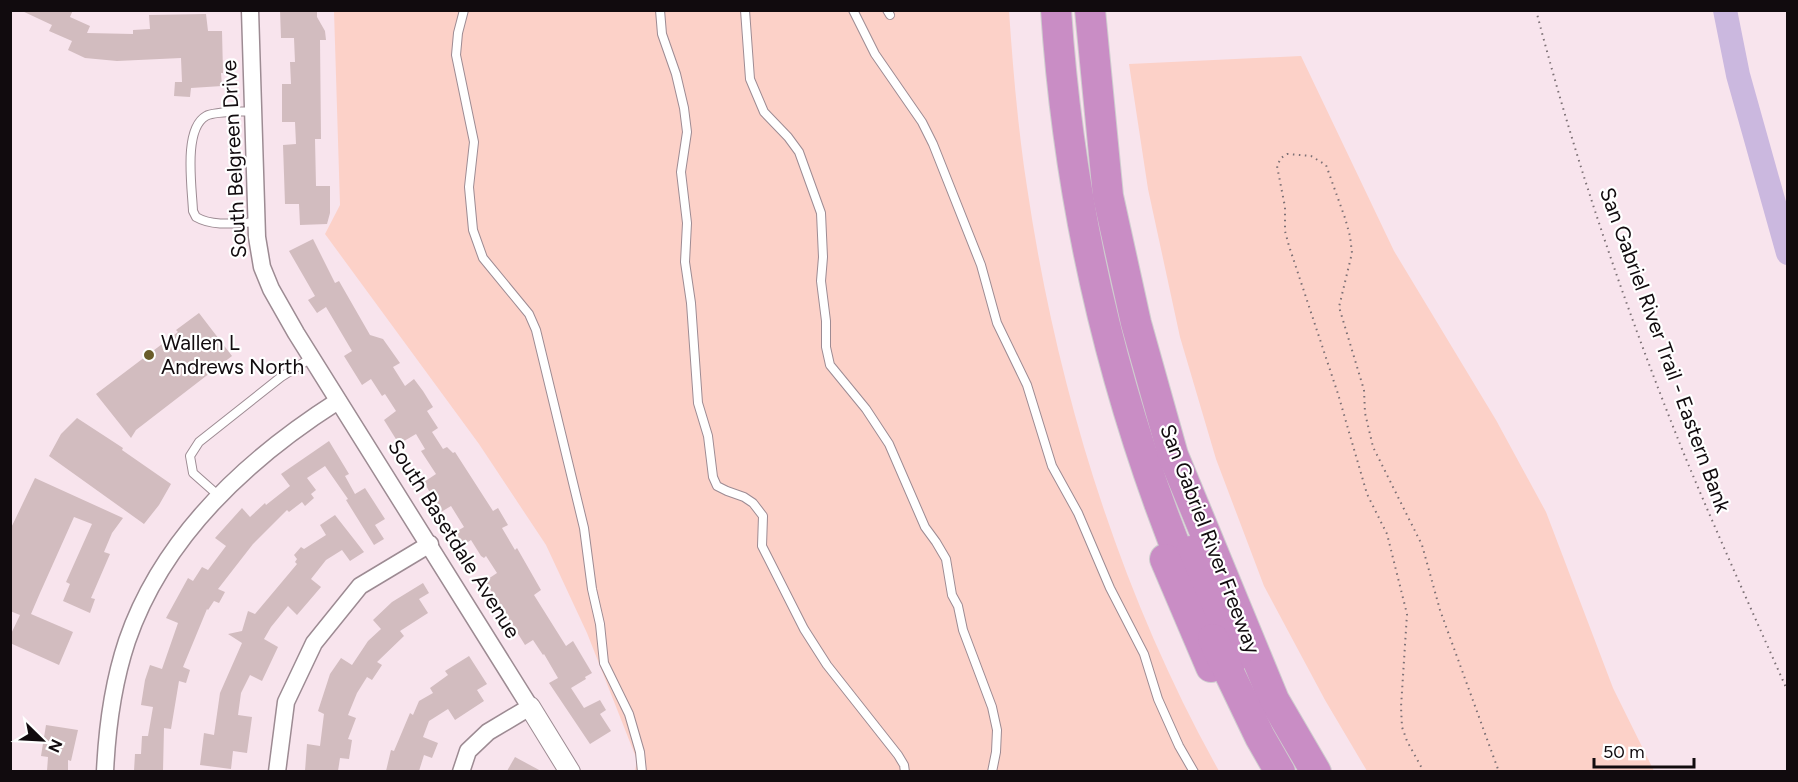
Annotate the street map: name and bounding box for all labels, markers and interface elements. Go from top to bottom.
street label: South Belgreen Drive [216,59,251,259]
street label: San Gabriel River Trail - Eastern Bank [1595,184,1736,516]
place label: Wallen L Andrews North [161,330,304,379]
marker: Wallen L Andrews North [142,348,156,362]
street label: San Gabriel River Freeway [1155,420,1266,657]
street label: South Basetdale Avenue [383,435,526,643]
north arrow [12,710,72,770]
scale bar [1594,731,1694,769]
text: N [44,736,66,755]
text: 50 m [1603,741,1645,763]

